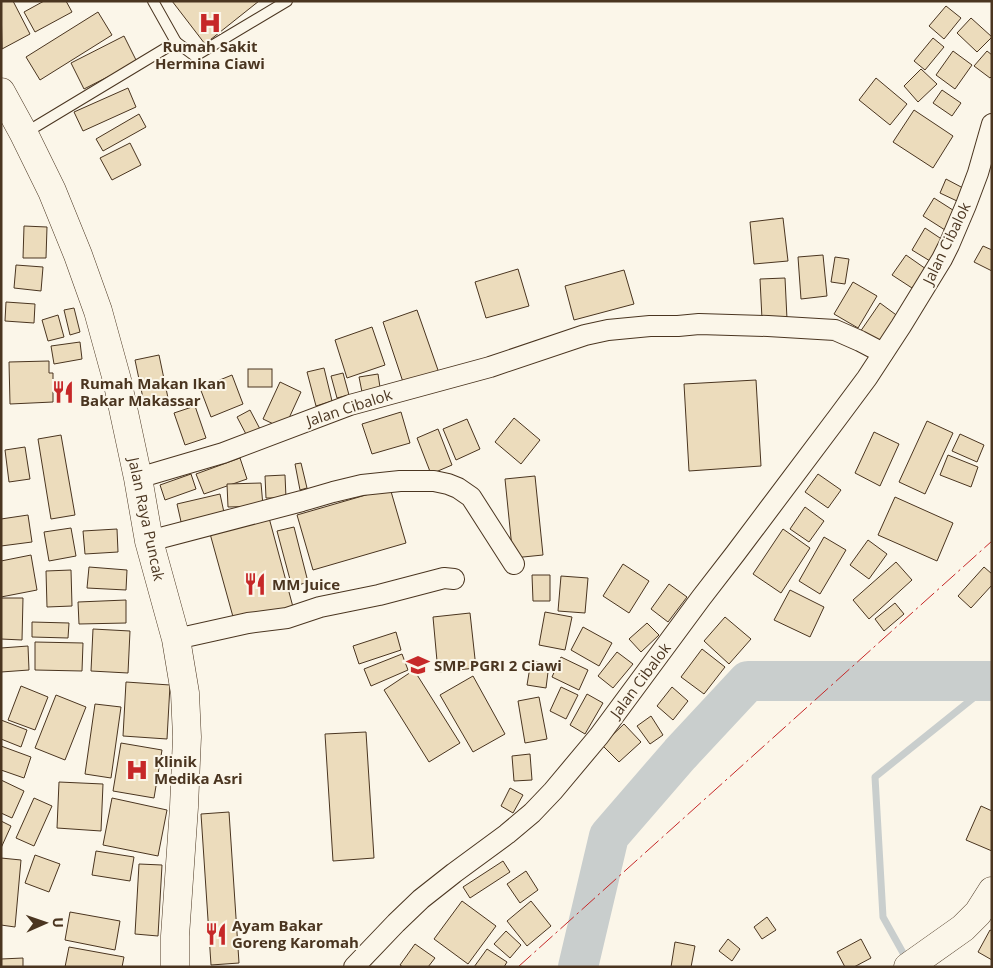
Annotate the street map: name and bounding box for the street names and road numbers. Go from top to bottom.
street label: Jalan Cibalok [917,199,975,289]
street label: Jalan Cibalok [302,384,395,431]
street label: Jalan Raya Puncak [124,453,170,583]
street label: Jalan Cibalok [604,638,675,723]

